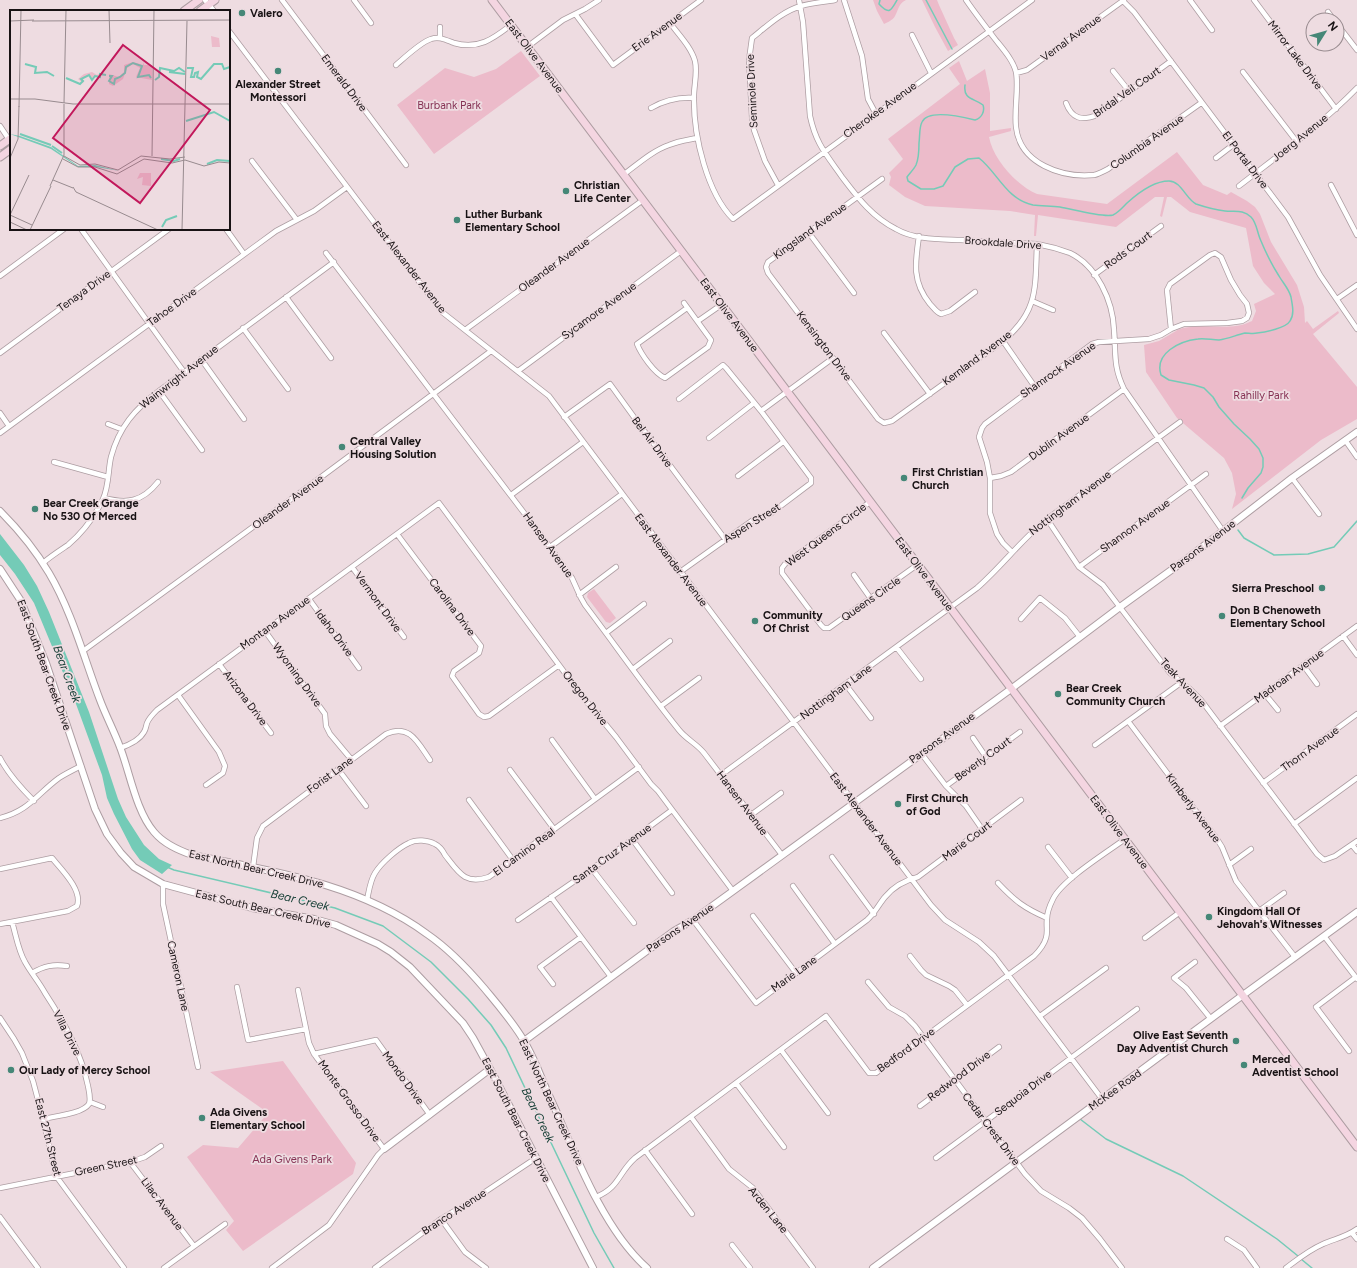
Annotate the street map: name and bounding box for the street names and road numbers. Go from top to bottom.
street label: Erie Avenue [629,9,685,55]
street label: Vernal Avenue [1038,12,1104,64]
street label: East Olive Avenue [502,16,566,96]
street label: Mirror Lake Drive [1265,18,1325,92]
street label: Emerald Drive [318,52,370,114]
street label: Seminole Drive [744,54,760,128]
street label: Bridal Veil Court [1091,64,1163,120]
street label: Cherokee Avenue [841,79,919,141]
street label: Columbia Avenue [1108,112,1186,172]
street label: Joerg Avenue [1269,112,1331,164]
street label: El Portal Drive [1219,129,1271,191]
street label: Kingsland Avenue [771,200,849,262]
street label: East Alexander Avenue [369,218,449,316]
street label: Rods Court [1102,228,1154,272]
street label: Brookdale Drive [964,234,1042,252]
street label: Oleander Avenue [516,235,592,295]
street label: Tenaya Drive [55,267,113,315]
street label: East Olive Avenue [697,275,761,355]
street label: Sycamore Avenue [559,279,639,343]
street label: Tahoe Drive [145,285,199,329]
street label: Kensington Drive [794,309,854,383]
street label: Kernland Avenue [940,328,1014,388]
street label: Shamrock Avenue [1018,339,1098,401]
street label: Wainwright Avenue [137,342,221,412]
street label: Dublin Avenue [1026,411,1092,463]
street label: Bel Air Drive [629,414,675,470]
street label: Nottingham Avenue [1026,468,1114,538]
street label: Oleander Avenue [250,472,326,532]
street label: Shannon Avenue [1098,496,1172,556]
street label: Aspen Street [721,500,783,546]
street label: West Queens Circle [783,500,869,570]
street label: Hansen Avenue [520,510,576,580]
street label: East Alexander Avenue [632,511,710,609]
street label: Parsons Avenue [1168,517,1238,575]
street label: East Olive Avenue [892,534,956,614]
street label: Vermont Drive [352,569,404,635]
street label: Queens Circle [839,574,903,624]
street label: Carolina Drive [426,576,478,638]
street label: Montana Avenue [238,593,312,653]
street label: East South Bear Creek Drive [14,598,74,732]
street label: Idaho Drive [312,607,356,659]
street label: Wyoming Drive [270,641,324,709]
street label: Madroan Avenue [1252,646,1326,706]
street label: Teak Avenue [1157,656,1209,710]
street label: Nottingham Lane [798,662,874,722]
street label: Arizona Drive [220,668,270,728]
street label: Oregon Drive [560,668,610,728]
street label: Parsons Avenue [907,710,977,766]
street label: Thorn Avenue [1279,724,1341,774]
street label: Beverly Court [952,734,1014,784]
street label: Forist Lane [304,754,356,796]
street label: Hansen Avenue [714,768,770,838]
street label: East Alexander Avenue [827,770,905,868]
street label: Kimberly Avenue [1163,771,1223,845]
street label: East Olive Avenue [1087,792,1151,872]
street label: Marie Court [940,818,994,864]
street label: Santa Cruz Avenue [570,821,654,887]
street label: El Camino Real [491,825,557,879]
street label: East North Bear Creek Drive [187,847,325,891]
street label: East South Bear Creek Drive [194,887,332,931]
street label: Parsons Avenue [644,901,716,955]
street label: Cameron Lane [164,940,192,1012]
street label: Marie Lane [769,953,819,995]
street label: Villa Drive [50,1008,84,1058]
street label: Bedford Drive [875,1025,937,1075]
street label: East North Bear Creek Drive [516,1037,586,1167]
street label: Redwood Drive [925,1048,993,1104]
street label: Mondo Drive [379,1049,427,1107]
street label: East South Bear Creek Drive [479,1055,553,1185]
street label: Monte Grosso Drive [315,1058,383,1144]
street label: Sequoia Drive [992,1067,1054,1119]
street label: McKee Road [1086,1067,1144,1113]
street label: Cedar Crest Drive [959,1090,1023,1168]
street label: East 27th Street [32,1097,64,1177]
street label: Green Street [73,1153,139,1179]
street label: Lilac Avenue [138,1175,186,1233]
street label: Arden Lane [745,1184,791,1236]
street label: Branco Avenue [419,1186,489,1238]

